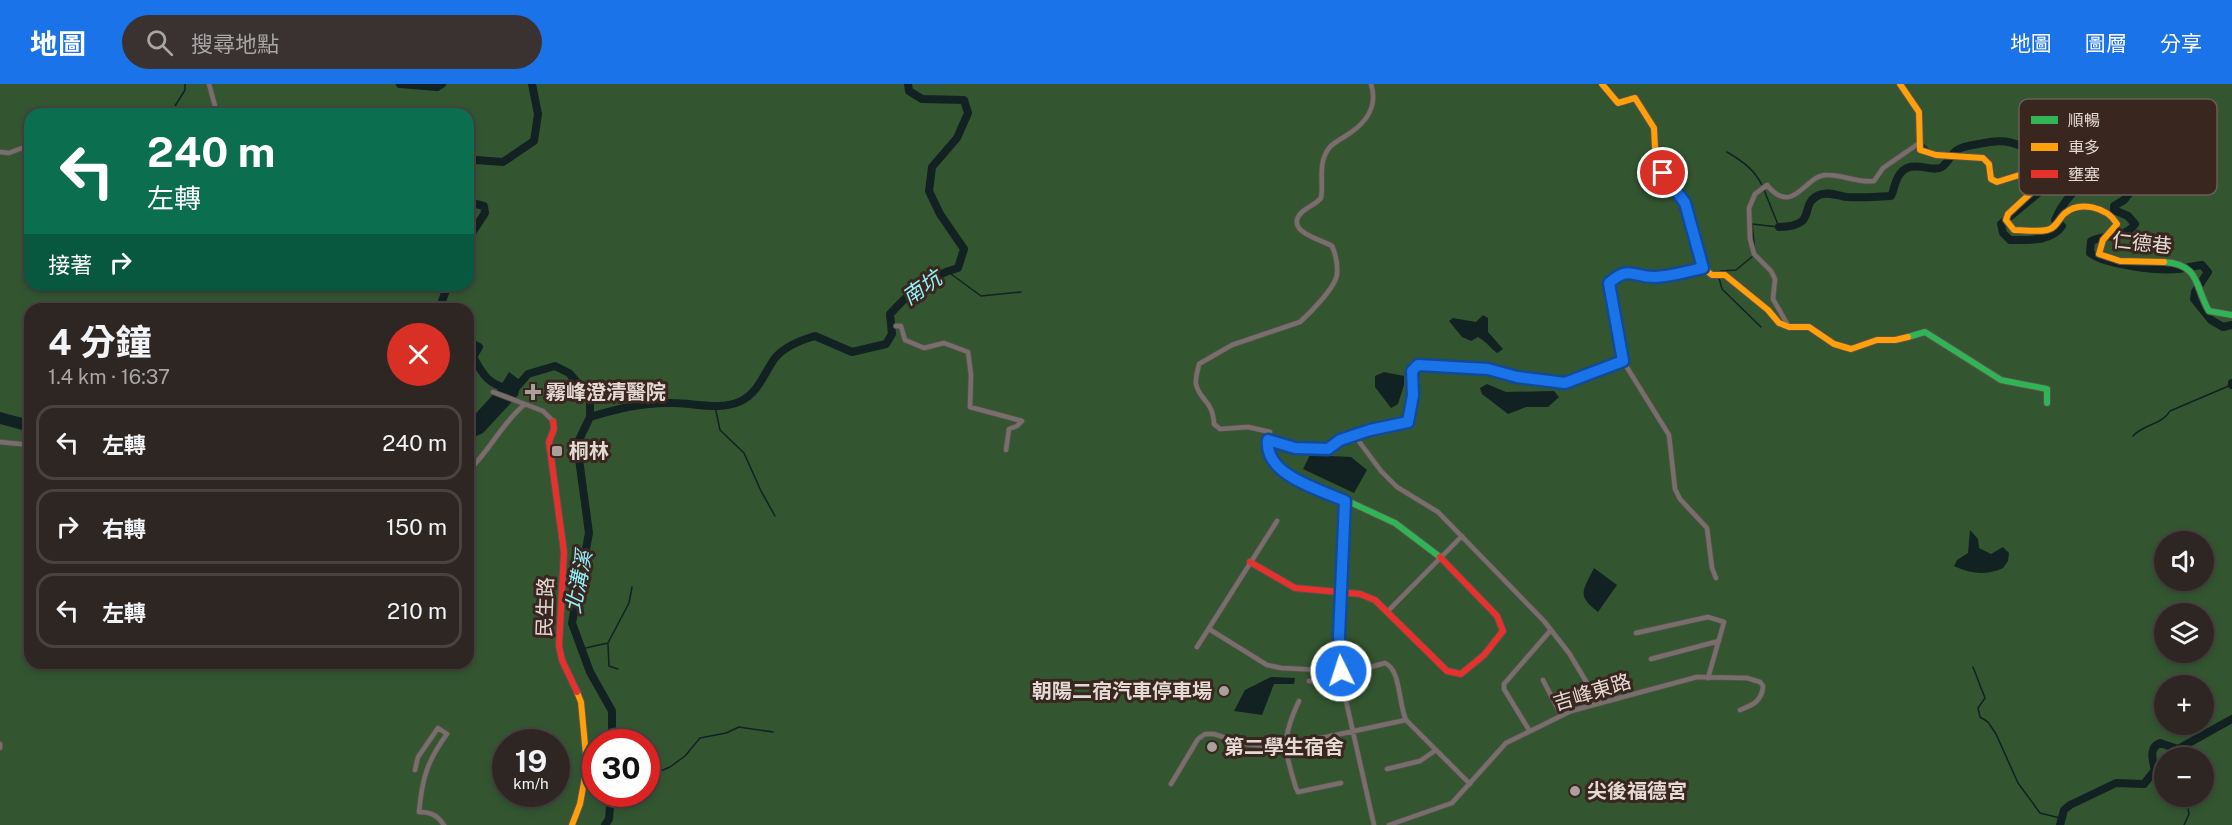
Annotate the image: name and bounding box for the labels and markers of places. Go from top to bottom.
pin [1637,147,1688,198]
place label: 霧峰澄清醫院 [546,380,666,404]
marker: 霧峰澄清醫院 [524,383,542,401]
place label: 桐林 [569,439,609,463]
marker: 桐林 [550,444,564,458]
place label: 朝陽二宿汽車停車場 [1032,679,1212,703]
marker: 朝陽二宿汽車停車場 [1217,684,1231,698]
place label: 第二學生宿舍 [1224,735,1344,759]
marker: 第二學生宿舍 [1205,740,1219,754]
place label: 尖後福德宮 [1587,779,1687,803]
marker: 尖後福德宮 [1568,784,1582,798]

